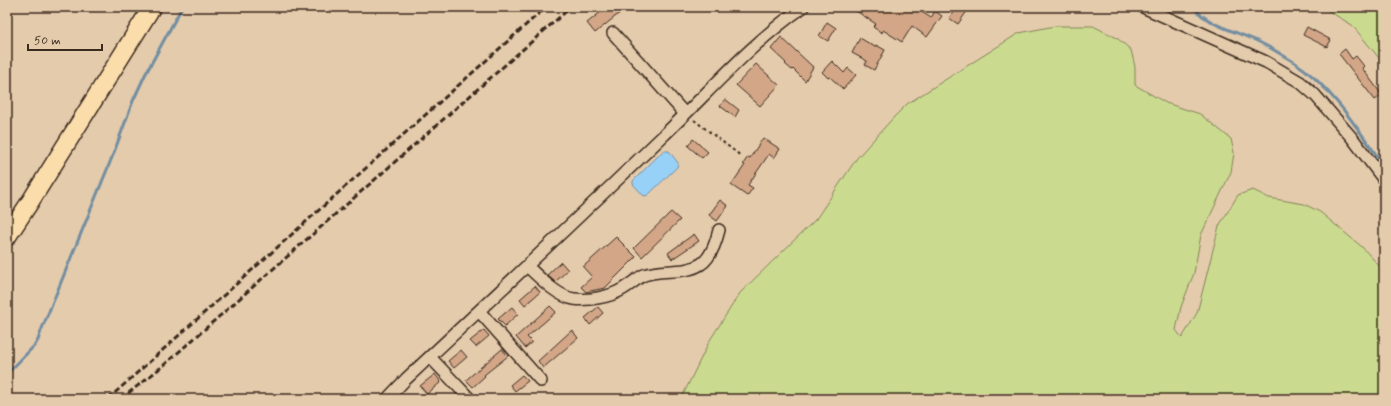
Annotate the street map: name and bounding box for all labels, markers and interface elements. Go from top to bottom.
scale bar [28,26,102,52]
text: 50 m [34,33,61,49]

